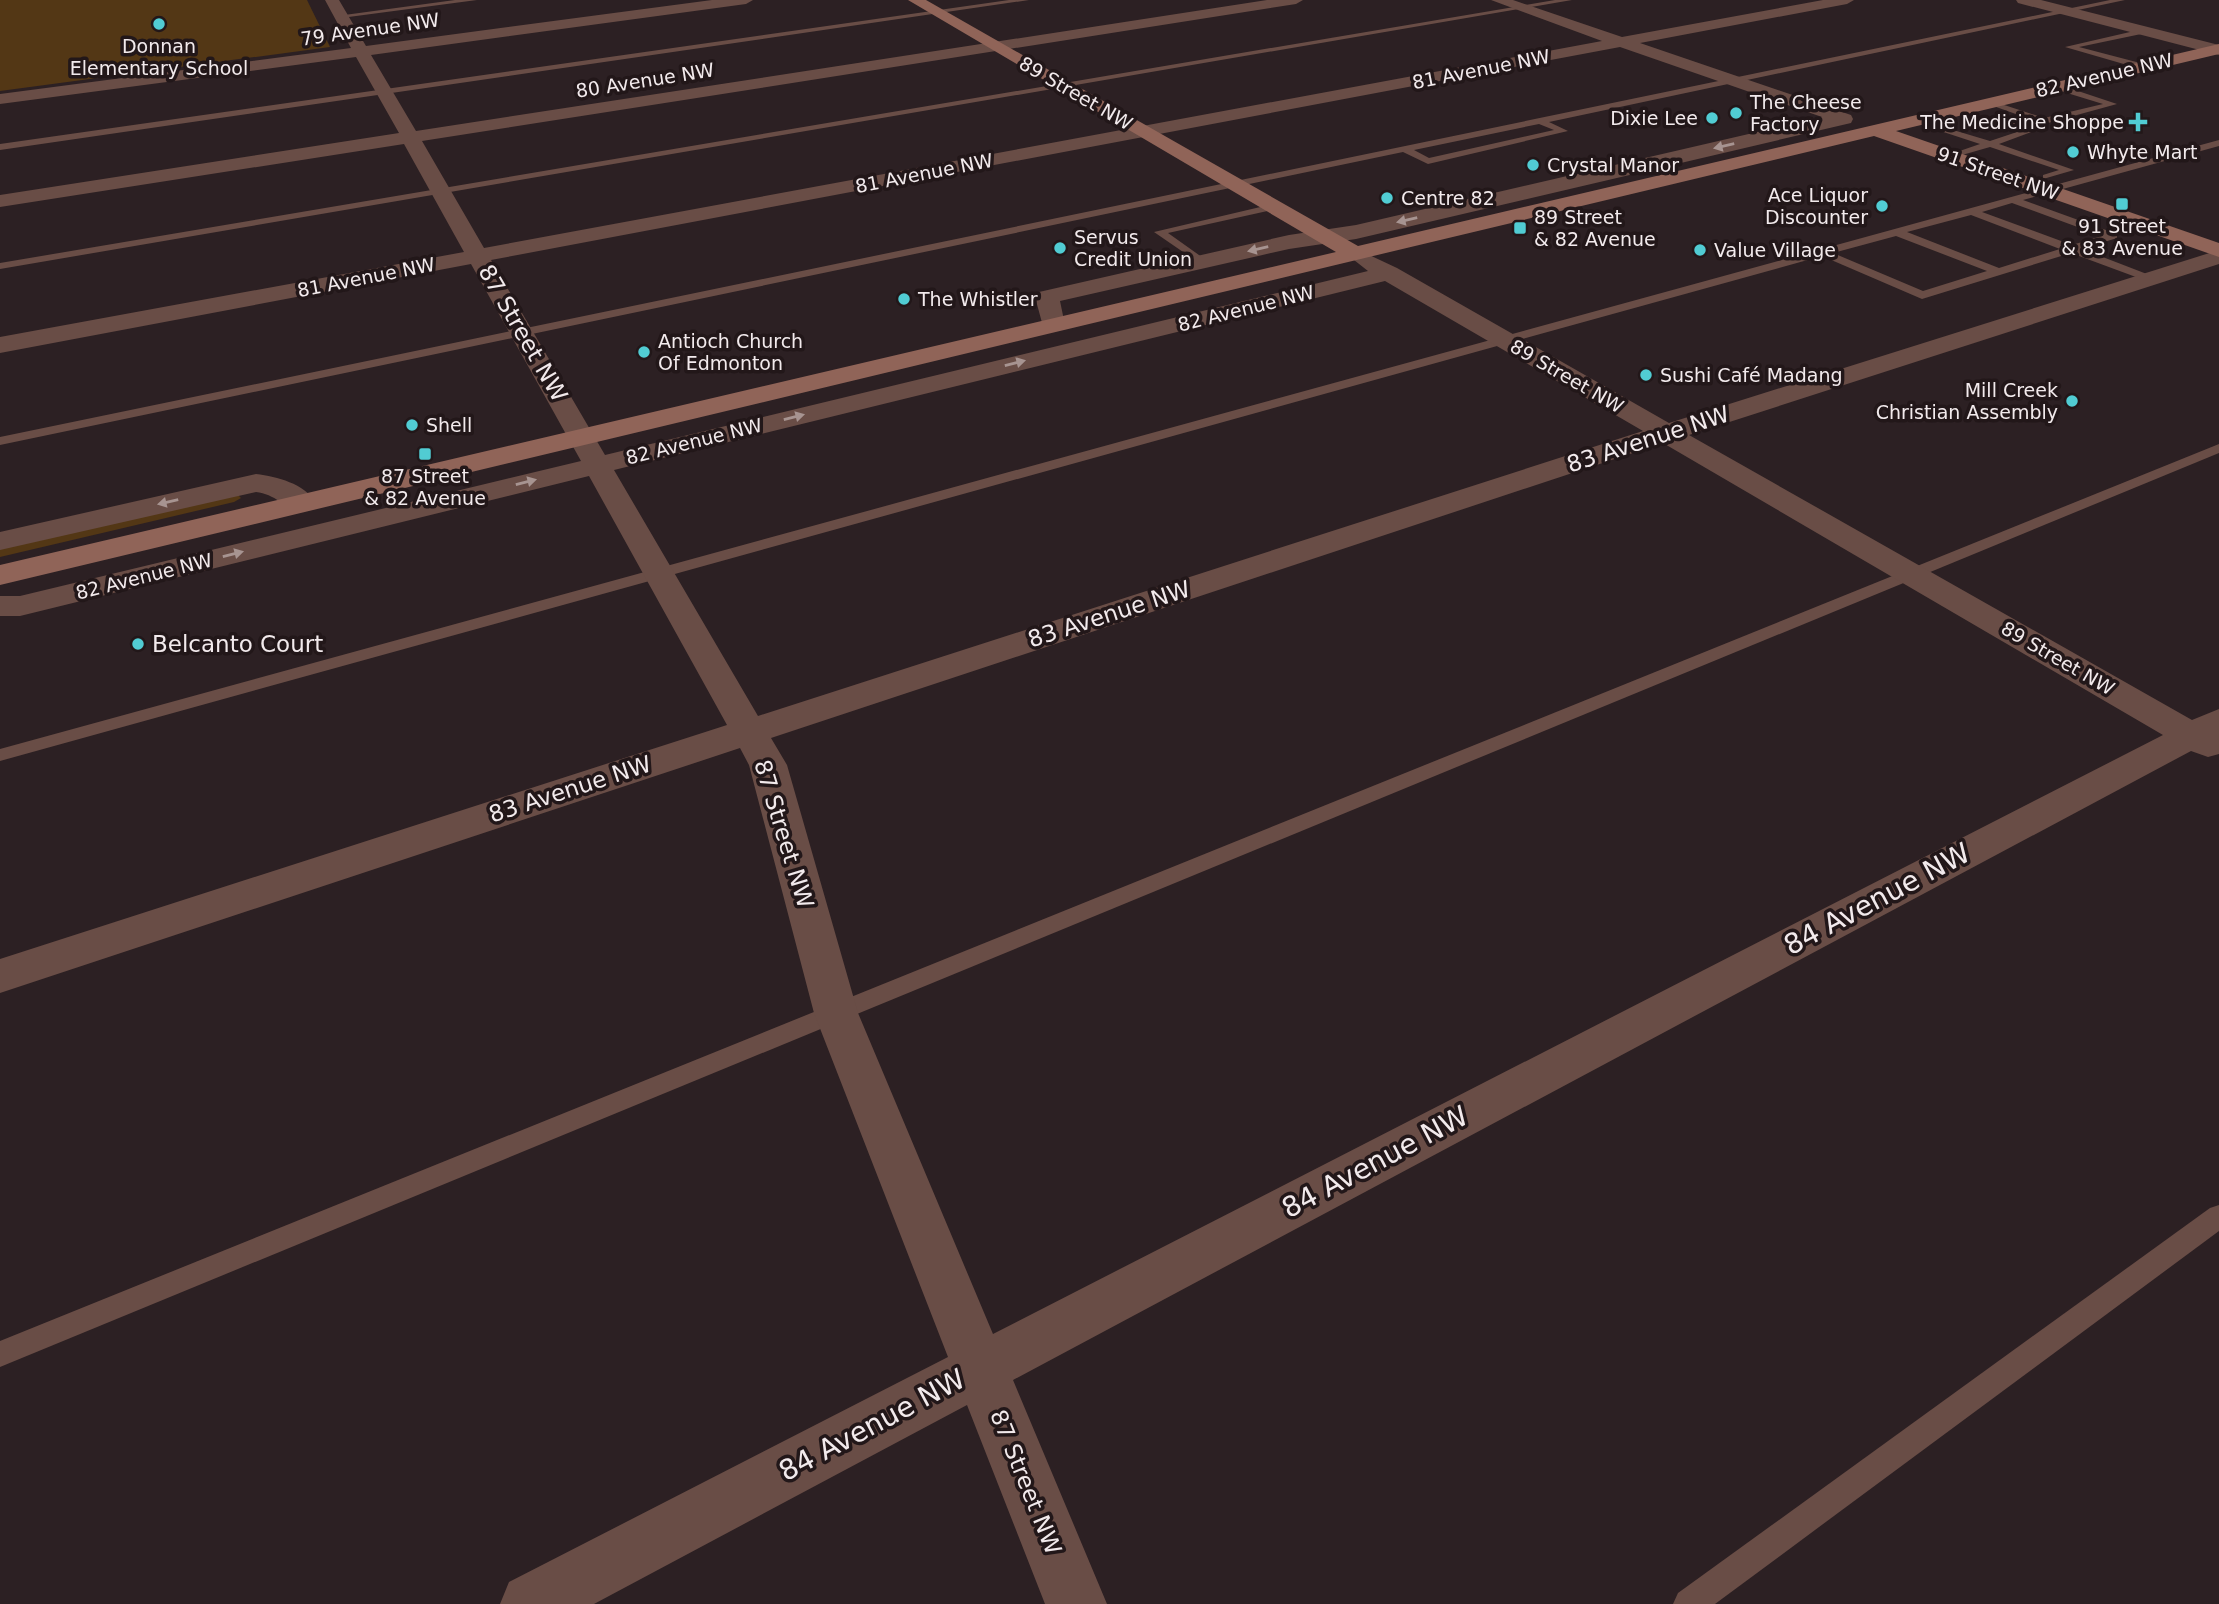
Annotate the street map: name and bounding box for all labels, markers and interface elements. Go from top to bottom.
street label: 79 Avenue NW [299,8,441,50]
marker: Donnan Elementary School [151,16,167,32]
place label: Donnan Elementary School [70,35,248,79]
street label: 81 Avenue NW [1410,45,1552,93]
street label: 82 Avenue NW [2033,49,2175,101]
street label: 89 Street NW [1016,52,1137,134]
street label: 80 Avenue NW [574,58,716,102]
place label: The Cheese Factory [1749,91,1862,135]
marker: The Cheese Factory [1728,105,1744,121]
place label: Dixie Lee [1610,107,1698,129]
marker: Dixie Lee [1704,110,1720,126]
place label: The Medicine Shoppe [1919,111,2124,133]
marker: The Medicine Shoppe [2130,114,2146,130]
one-way arrow [1713,141,1735,152]
place label: Whyte Mart [2087,141,2198,163]
street label: 91 Street NW [1934,142,2062,204]
marker: Whyte Mart [2065,144,2081,160]
street label: 81 Avenue NW [853,149,995,197]
place label: Crystal Manor [1547,154,1679,176]
marker: Crystal Manor [1525,157,1541,173]
place label: Ace Liquor Discounter [1765,184,1868,228]
place label: Centre 82 [1401,187,1495,209]
marker: Centre 82 [1379,190,1395,206]
marker: 91 Street & 83 Avenue [2114,196,2130,212]
marker: Ace Liquor Discounter [1874,198,1890,214]
place label: 89 Street & 82 Avenue [1534,206,1656,250]
one-way arrow [1396,215,1418,226]
place label: 91 Street & 83 Avenue [2061,215,2183,259]
marker: 89 Street & 82 Avenue [1512,220,1528,236]
place label: Servus Credit Union [1074,226,1192,270]
place label: Value Village [1714,239,1836,261]
marker: Servus Credit Union [1052,240,1068,256]
marker: Value Village [1692,242,1708,258]
one-way arrow [1247,244,1269,255]
street label: 81 Avenue NW [295,253,437,301]
street label: 87 Street NW [473,260,573,406]
street label: 82 Avenue NW [1175,280,1317,336]
place label: The Whistler [917,288,1038,310]
marker: The Whistler [896,291,912,307]
place label: Antioch Church Of Edmonton [658,330,803,374]
street label: 89 Street NW [1507,335,1628,417]
marker: Antioch Church Of Edmonton [636,344,652,360]
one-way arrow [1005,357,1027,368]
place label: Sushi Café Madang [1660,364,1843,386]
marker: Sushi Café Madang [1638,367,1654,383]
place label: Mill Creek Christian Assembly [1876,379,2058,423]
marker: Mill Creek Christian Assembly [2064,393,2080,409]
street label: 83 Avenue NW [1563,400,1733,478]
one-way arrow [783,411,805,422]
street label: 82 Avenue NW [623,413,765,469]
place label: Shell [426,414,472,436]
marker: Shell [404,417,420,433]
marker: 87 Street & 82 Avenue [417,446,433,462]
place label: 87 Street & 82 Avenue [364,465,486,509]
one-way arrow [515,476,537,487]
one-way arrow [157,497,179,508]
street label: 82 Avenue NW [73,548,215,604]
one-way arrow [222,548,244,559]
street label: 83 Avenue NW [1024,575,1194,653]
street label: 89 Street NW [1998,617,2119,699]
place label: Belcanto Court [152,631,323,657]
marker: Belcanto Court [130,636,146,652]
street label: 83 Avenue NW [485,750,655,828]
street label: 87 Street NW [749,757,819,911]
street label: 84 Avenue NW [1778,836,1976,962]
street label: 84 Avenue NW [1276,1099,1474,1225]
street label: 84 Avenue NW [773,1362,971,1488]
street label: 87 Street NW [985,1406,1067,1558]

